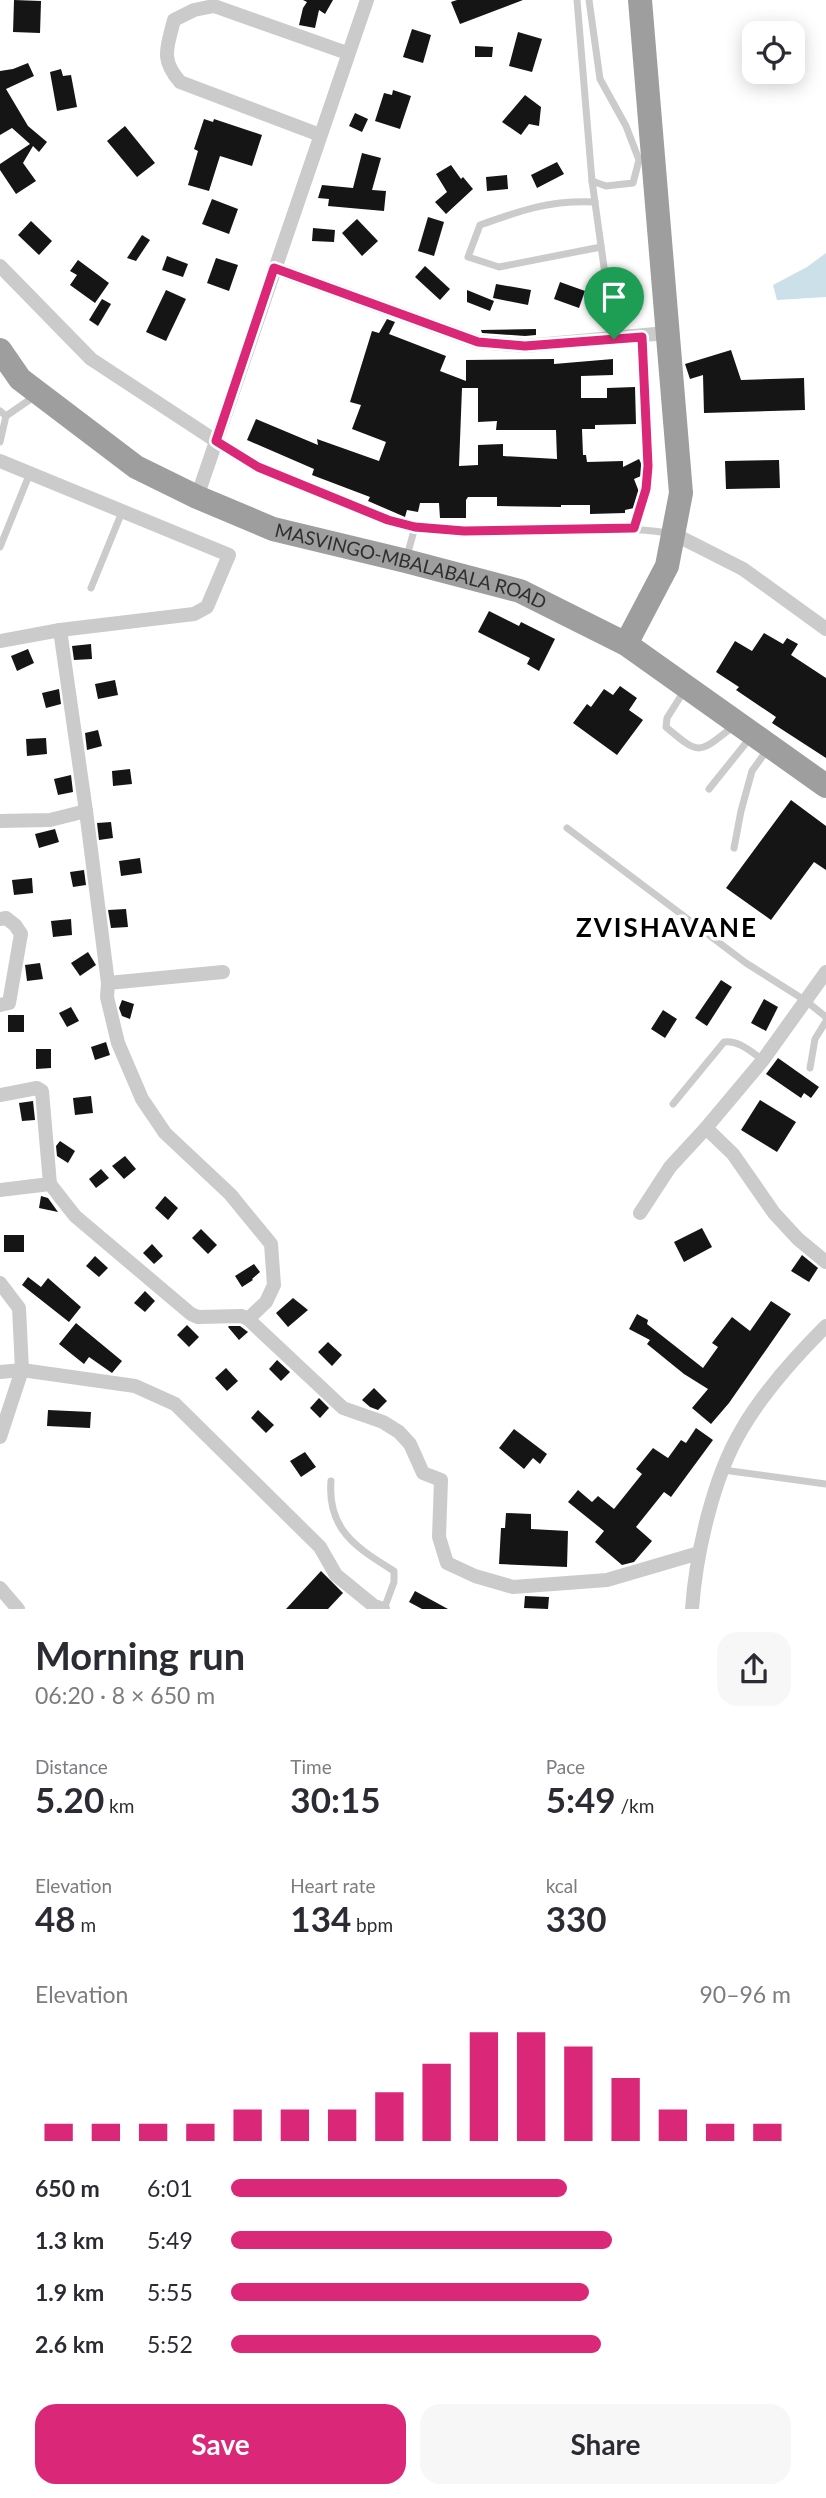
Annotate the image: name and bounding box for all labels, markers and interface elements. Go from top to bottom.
map controls [742,21,805,84]
button: locate [742,21,805,84]
pin [584,267,644,339]
icon: arrive [595,278,633,316]
street label: MASVINGO-MBALABALA ROAD [273,518,551,614]
district label: ZVISHAVANE [576,911,758,943]
text: Morning run [35,1632,245,1678]
button: share [717,1632,791,1706]
text: 06:20 · 8 × 650 m [35,1681,215,1709]
text: Distance [35,1755,108,1778]
text: Time [290,1755,332,1778]
text: Pace [546,1755,585,1778]
text: 5.20 [35,1778,104,1820]
text: 30:15 [290,1778,381,1820]
text: 5:49 [546,1778,616,1820]
text: km [104,1794,134,1817]
text: /km [616,1794,654,1817]
text: Elevation [35,1874,112,1897]
text: Heart rate [290,1874,376,1897]
text: kcal [546,1874,578,1897]
text: 48 [35,1897,76,1939]
text: 134 [290,1897,351,1939]
text: 330 [546,1897,607,1939]
text: m [76,1913,96,1936]
text: bpm [351,1913,393,1936]
text: Elevation [35,1980,128,2008]
text: 90–96 m [699,1980,791,2008]
text: 650 m [35,2174,100,2202]
text: 6:01 [147,2174,193,2202]
text: 1.3 km [35,2226,104,2254]
text: 5:49 [147,2226,193,2254]
text: 1.9 km [35,2278,104,2306]
text: 5:55 [147,2278,193,2306]
text: 2.6 km [35,2330,104,2358]
text: 5:52 [147,2330,193,2358]
button: Save [35,2404,406,2484]
button: Share [420,2404,791,2484]

